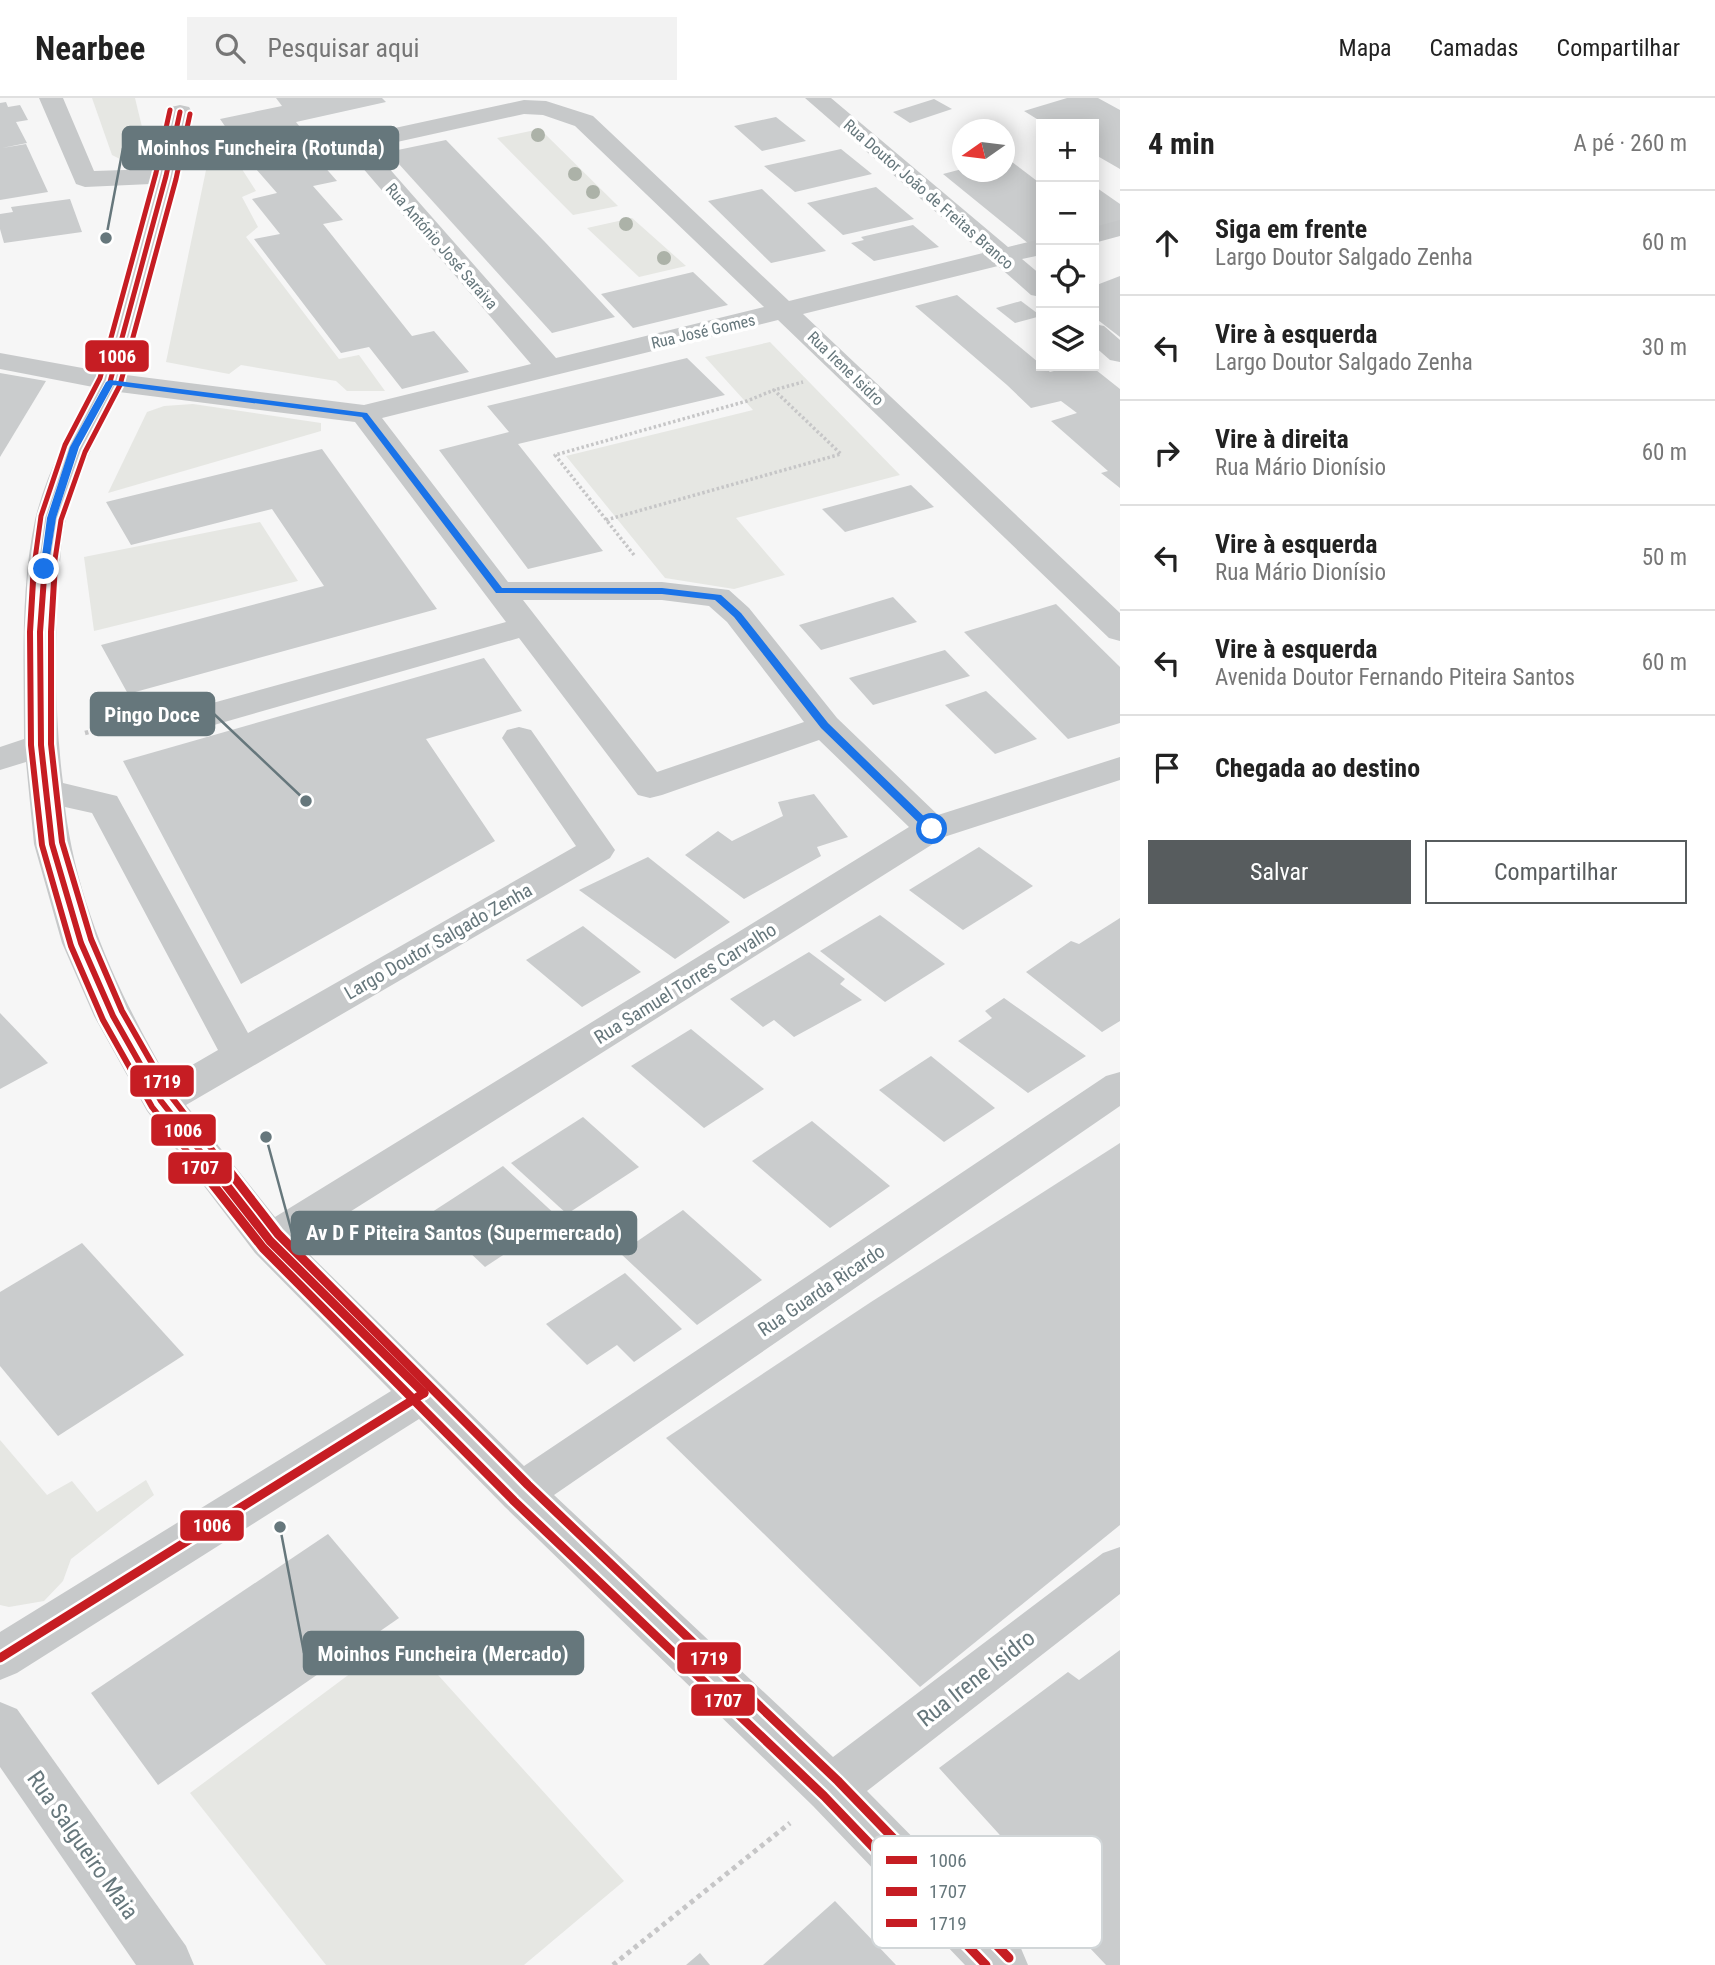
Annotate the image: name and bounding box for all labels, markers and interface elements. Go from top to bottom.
search box [187,17,677,80]
text: Nearbee [35,29,145,68]
icon: search [211,29,249,67]
text: Pesquisar aqui [267,33,419,63]
text: Mapa [1339,34,1392,62]
text: Camadas [1430,34,1519,62]
text: Compartilhar [1557,34,1680,62]
street label: Rua Doutor João de Freitas Branco [840,115,1017,273]
north arrow [952,119,1015,182]
map controls [1036,119,1099,371]
button: + [1036,119,1099,182]
text: 4 min [1148,126,1215,161]
callout: Moinhos Funcheira (Rotunda) [123,127,398,169]
text: A pé · 260 m [1574,130,1687,157]
text: Moinhos Funcheira (Rotunda) [137,136,385,160]
street label: Rua António José Saraiva [382,179,502,313]
button: − [1036,182,1099,245]
text: Siga em frente [1215,214,1367,244]
icon: ahead [1148,224,1186,262]
text: 60 m [1642,229,1687,256]
text: Largo Doutor Salgado Zenha [1215,244,1473,271]
button: locate [1036,245,1099,308]
button: layers [1036,308,1099,371]
street label: Rua José Gomes [649,310,757,353]
text: Vire à esquerda [1215,319,1378,349]
street label: Rua Irene Isidro [804,327,888,409]
icon: left [1148,329,1186,367]
text: 30 m [1642,334,1687,361]
line badge: 1006 [84,339,150,373]
text: 1006 [98,345,136,368]
text: Largo Doutor Salgado Zenha [1215,349,1473,376]
text: Vire à direita [1215,424,1349,454]
icon: right [1148,434,1186,472]
text: 60 m [1642,439,1687,466]
text: Rua Mário Dionísio [1215,454,1386,481]
text: Vire à esquerda [1215,529,1378,559]
icon: left [1148,539,1186,577]
text: 50 m [1642,544,1687,571]
route end [28,553,59,584]
text: Rua Mário Dionísio [1215,559,1386,586]
text: Vire à esquerda [1215,634,1378,664]
icon: left [1148,644,1186,682]
text: 60 m [1642,649,1687,676]
text: Avenida Doutor Fernando Piteira Santos [1215,664,1575,691]
callout: Pingo Doce [91,693,214,735]
text: Pingo Doce [104,703,200,727]
icon: arrive [1148,749,1186,787]
text: Chegada ao destino [1215,753,1420,783]
route start [916,813,947,844]
button: Salvar [1148,840,1411,904]
button: Compartilhar [1425,840,1687,904]
street label: Largo Doutor Salgado Zenha [340,878,536,1005]
street label: Rua Samuel Torres Carvalho [590,918,781,1049]
line badge: 1719 [129,1064,195,1098]
text: 1719 [143,1070,181,1093]
line badge: 1006 [150,1113,217,1147]
text: 1006 [164,1119,202,1142]
line badge: 1707 [167,1151,233,1185]
text: 1707 [181,1156,219,1179]
callout: Av D F Piteira Santos (Supermercado) [292,1212,636,1254]
text: Av D F Piteira Santos (Supermercado) [306,1221,622,1245]
street label: Rua Guarda Ricardo [754,1240,889,1341]
line badge: 1006 [179,1509,245,1542]
text: 1006 [193,1514,231,1537]
street label: Rua Irene Isidro [912,1624,1040,1733]
callout: Moinhos Funcheira (Mercado) [304,1632,583,1674]
line badge: 1719 [676,1641,742,1675]
text: Moinhos Funcheira (Mercado) [317,1642,569,1666]
text: 1719 [690,1647,728,1670]
line badge: 1707 [690,1683,756,1717]
text: 1707 [704,1689,742,1712]
street label: Rua Salgueiro Maia [21,1766,144,1925]
legend [872,1836,1102,1948]
text: 1006 [929,1849,967,1872]
text: 1707 [929,1880,967,1903]
text: 1719 [929,1912,967,1935]

